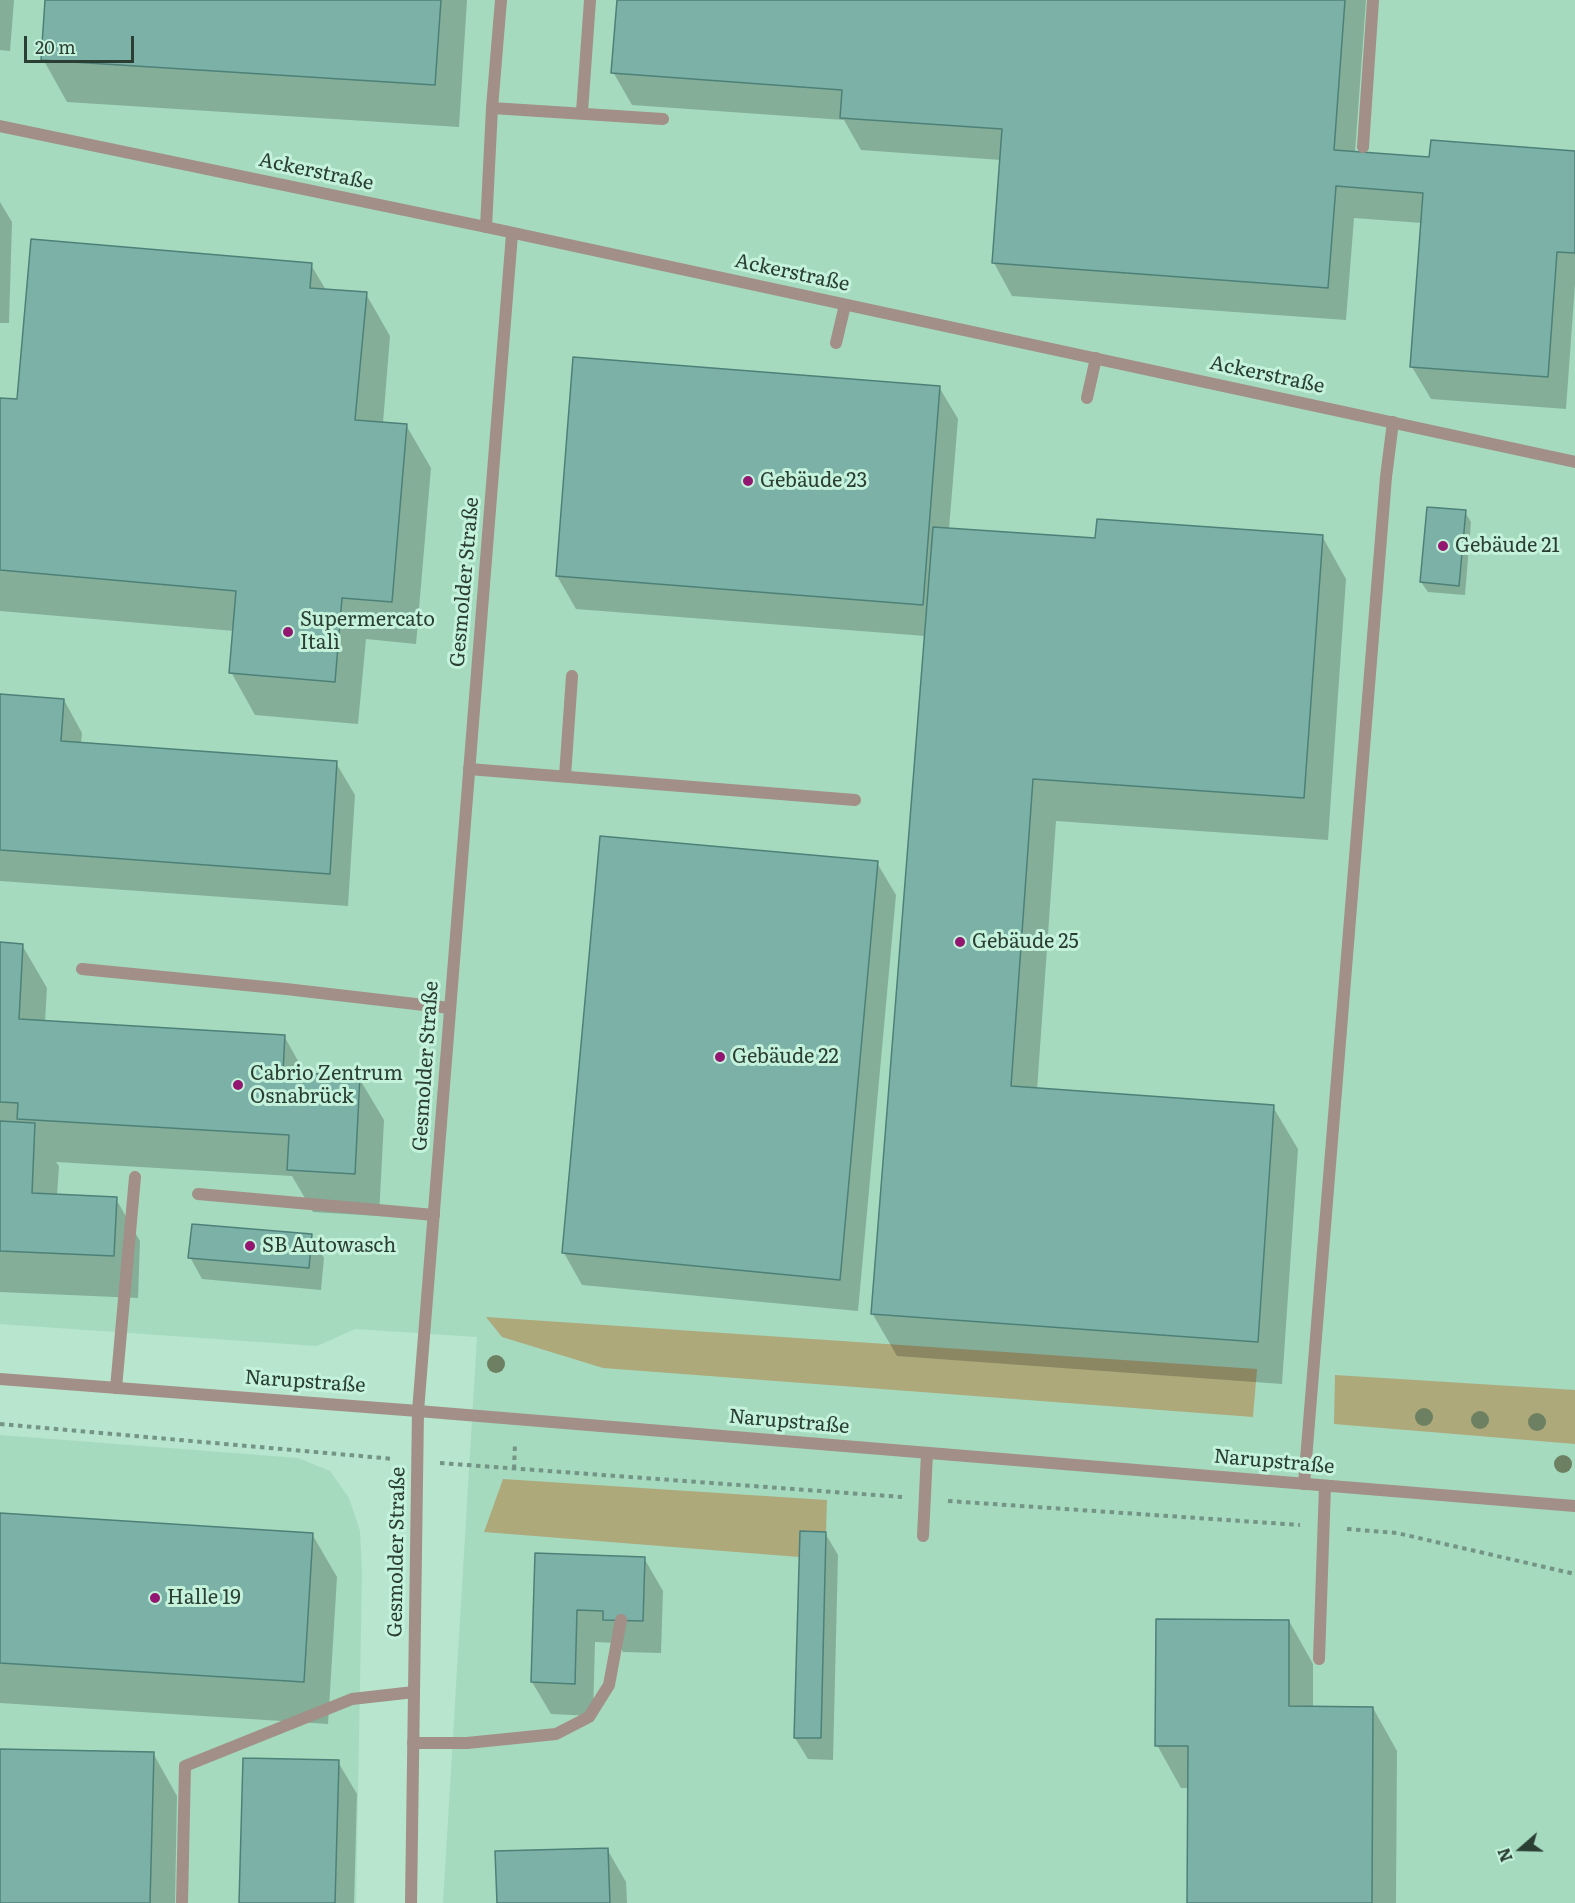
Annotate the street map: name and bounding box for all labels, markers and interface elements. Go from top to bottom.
scale bar [27,24,136,62]
text: 20 m [35,33,76,60]
street label: Ackerstraße [256,148,376,196]
street label: Ackerstraße [732,249,852,297]
street label: Ackerstraße [1207,351,1327,399]
place label: Gebäude 23 [760,469,867,493]
marker: Gebäude 23 [741,474,755,488]
street label: Gesmolder Straße [446,496,484,668]
place label: Gebäude 21 [1455,534,1560,558]
marker: Gebäude 21 [1436,539,1450,553]
place label: Supermercato Italì [300,608,435,655]
marker: Supermercato Italì [281,625,295,639]
place label: Gebäude 25 [972,930,1079,954]
marker: Gebäude 25 [953,935,967,949]
street label: Gesmolder Straße [408,980,444,1152]
place label: Gebäude 22 [732,1045,839,1069]
marker: Gebäude 22 [713,1050,727,1064]
place label: Cabrio Zentrum Osnabrück [250,1062,403,1109]
marker: Cabrio Zentrum Osnabrück [231,1078,245,1092]
place label: SB Autowasch [262,1234,396,1258]
marker: SB Autowasch [243,1239,257,1253]
street label: Narupstraße [244,1366,366,1398]
street label: Narupstraße [728,1405,850,1439]
street label: Narupstraße [1213,1445,1335,1479]
street label: Gesmolder Straße [384,1467,410,1637]
place label: Halle 19 [167,1586,241,1610]
marker: Halle 19 [148,1591,162,1605]
north arrow [1491,1819,1551,1879]
text: N [1491,1845,1518,1866]

